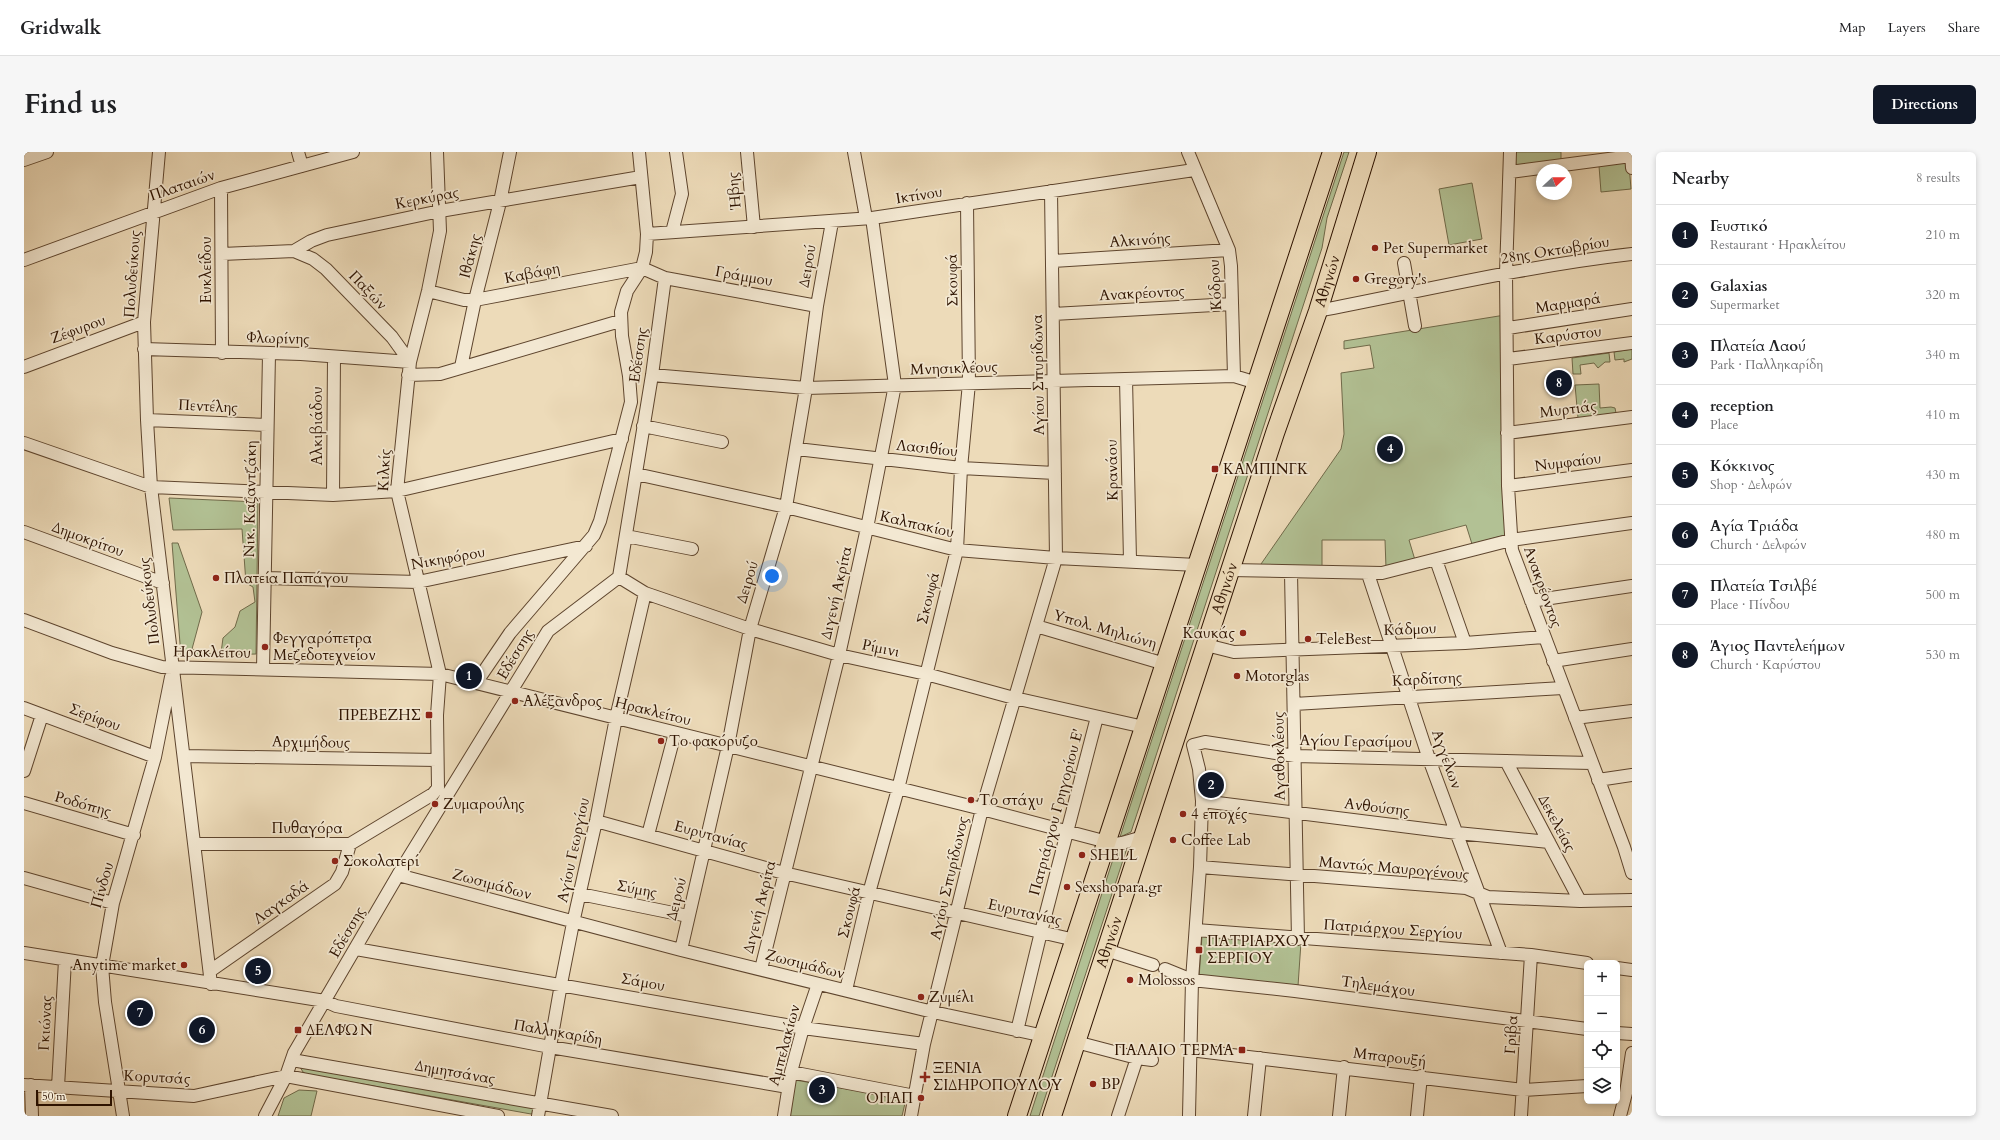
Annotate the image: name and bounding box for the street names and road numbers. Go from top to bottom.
street label: Πλαταιών [147,164,217,206]
street label: Ήβης [722,171,746,211]
street label: Ικτίνου [894,181,944,209]
street label: Κερκύρας [393,182,461,214]
street label: Αλκινόης [1109,228,1172,252]
street label: Πολυδεύκους [119,229,145,318]
street label: Ιθάκης [454,231,486,281]
street label: 28ης Οκτωβρίου [1499,232,1611,268]
street label: Ευκλείδου [196,236,216,304]
street label: Δειρού [793,243,821,289]
street label: Σκουφά [942,253,962,307]
street label: Αθηνών [1310,253,1345,310]
street label: Καβάφη [503,258,561,288]
street label: Κόδρου [1204,259,1226,311]
street label: Γράμμου [714,261,775,291]
street label: Παξών [344,266,392,314]
street label: Ανακρέοντος [1099,281,1186,305]
street label: Μαρμαρά [1534,288,1602,318]
street label: Ζέφυρου [48,310,109,348]
street label: Αγίου Σπυρίδωνα [1027,314,1049,436]
street label: Καρύστου [1533,321,1603,349]
street label: Εδέσσης [624,325,652,384]
street label: Φλωρίνης [246,327,311,349]
street label: Μνησικλέους [910,356,999,380]
street label: Αλκιβιάδου [307,386,327,466]
street label: Πεντέλης [178,394,239,418]
street label: Μυρτιάς [1538,396,1598,422]
street label: Λασιθίου [895,435,959,461]
street label: Κρανάου [1101,439,1123,501]
street label: Νικ. Καζαντζάκη [239,440,261,558]
street label: Κιλκίς [373,448,395,492]
street label: Νυμφαίου [1533,448,1603,476]
street label: Καλπακίου [878,506,956,542]
street label: Δημοκρίτου [49,517,127,561]
street label: Νικηφόρου [410,542,487,574]
street label: Ανακρέοντος [1519,543,1567,631]
street label: Διγενή Ακρίτα [816,545,856,641]
street label: Πολυδεύκους [134,556,164,646]
street label: Δειρού [731,558,763,606]
street label: Αθηνών [1207,560,1242,617]
street label: Σκουφά [912,570,944,626]
street label: Υπολ. Μηλιώνη [1051,605,1159,653]
street label: Κάδμου [1383,618,1437,640]
street label: Εδέσσης [492,624,538,683]
street label: Ρίμινι [860,634,902,662]
street label: Ηρακλείτου [173,641,251,663]
street label: Καρδίτσης [1391,667,1463,691]
street label: Ηρακλείτου [613,692,693,730]
street label: Σερίφου [66,698,124,736]
street label: Αγαθοκλέους [1268,711,1290,801]
street label: Πατριάρχου Γρηγορίου Ε' [1024,726,1088,898]
street label: Αγγέλων [1427,727,1467,791]
street label: Αγίου Γερασίμου [1300,730,1413,752]
street label: Αρχιμήδους [272,731,351,753]
street label: Ροδόπης [52,786,114,822]
street label: Δεκελείας [1534,791,1581,856]
street label: Ανθούσης [1343,793,1411,821]
street label: Αγίου Γεωργίου [552,795,594,904]
street label: Αγίου Σπυρίδωνος [925,814,973,942]
street label: Ευρυτανίας [672,816,751,855]
street label: Πυθαγόρα [272,818,342,838]
street label: Μαντώς Μαυρογένους [1318,851,1471,885]
street label: Πίνδου [86,859,118,911]
street label: Διγενή Ακρίτα [738,859,780,955]
street label: Ζωσιμάδων [450,864,534,904]
street label: Σύμης [615,875,659,903]
street label: Δειρού [661,875,691,923]
street label: Λαγκαδά [249,876,313,928]
street label: Σκουφά [833,884,865,940]
street label: Ευρυτανίας [986,894,1065,930]
street label: Εδέσσης [324,902,370,961]
street label: Αθηνών [1091,914,1127,970]
street label: Πατριάρχου Σεργίου [1323,914,1463,944]
street label: Ζωσιμάδων [763,944,847,984]
street label: Σάμου [620,968,667,996]
street label: Τηλεμάχου [1340,971,1416,1001]
street label: Γκιώνας [34,994,56,1051]
street label: Αμπελακίων [764,1002,804,1088]
street label: Παλληκαρίδη [512,1014,604,1050]
street label: Γρίβα [1500,1015,1522,1055]
street label: Μπαρουξή [1352,1043,1428,1071]
street label: Δημητσάνας [413,1055,497,1089]
street label: Κορυτσάς [123,1065,191,1089]

